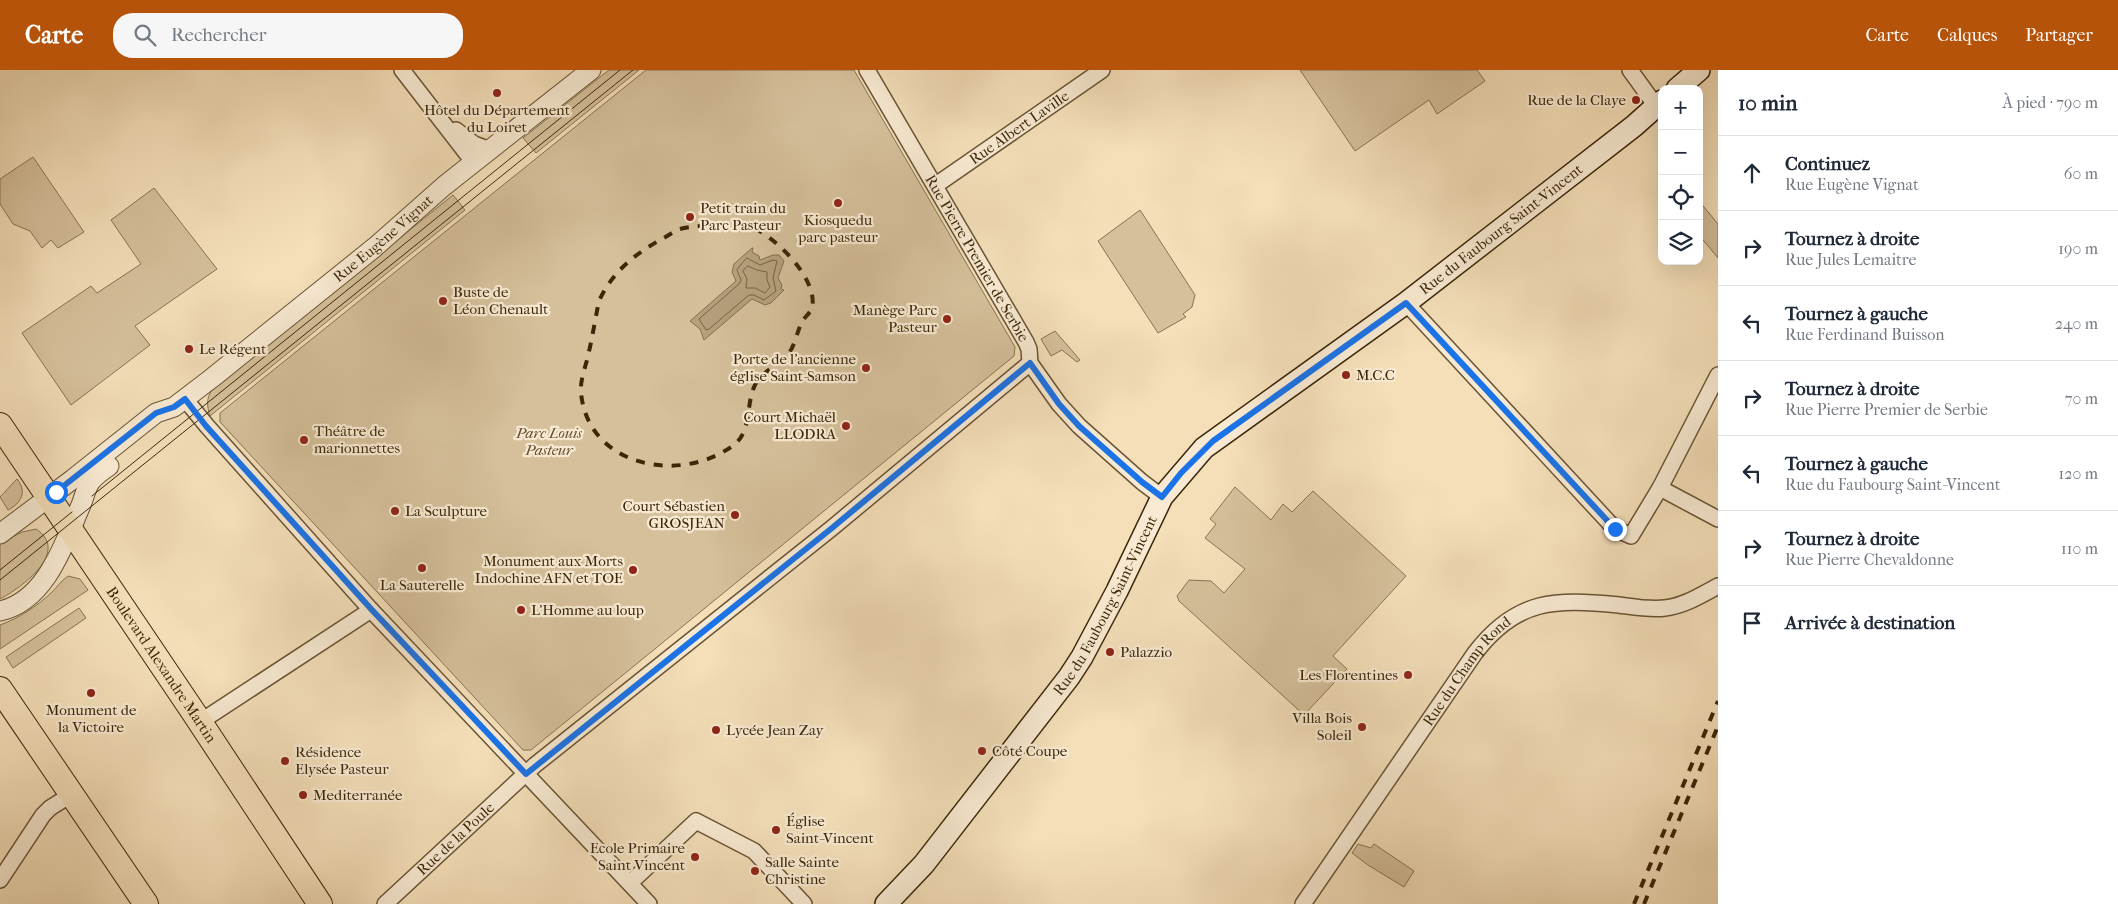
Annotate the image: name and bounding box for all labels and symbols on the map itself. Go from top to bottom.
street label: Rue Albert Laville [966,86,1073,168]
marker: Hôtel du Département du Loiret [491,87,503,99]
place label: Rue de la Claye [1527,91,1627,109]
marker: Rue de la Claye [1630,94,1642,106]
place label: Hôtel du Département du Loiret [424,101,571,136]
street label: Rue du Faubourg Saint-Vincent [1416,160,1587,298]
street label: Rue Pierre Premier de Serbie [921,171,1033,345]
street label: Rue Eugène Vignat [330,191,437,286]
marker: Kiosquedu parc pasteur [832,197,844,209]
place label: Petit train du Parc Pasteur [700,199,787,234]
marker: Petit train du Parc Pasteur [684,211,696,223]
place label: Kiosquedu parc pasteur [797,211,878,246]
place label: Buste de Léon Chenault [453,283,549,318]
marker: Buste de Léon Chenault [437,295,449,307]
place label: Manège Parc Pasteur [853,301,938,336]
marker: Manège Parc Pasteur [941,313,953,325]
place label: Le Régent [199,340,267,358]
marker: Le Régent [183,343,195,355]
place label: Porte de l'ancienne église Saint-Samson [730,350,857,385]
marker: Porte de l'ancienne église Saint-Samson [860,362,872,374]
place label: M.C.C [1356,366,1395,384]
marker: M.C.C [1340,369,1352,381]
place label: Court Michaël LLODRA [743,408,836,443]
marker: Court Michaël LLODRA [840,420,852,432]
place label: Théâtre de marionnettes [314,422,401,457]
park label: Parc Louis Pasteur [515,424,582,459]
marker: Théâtre de marionnettes [298,434,310,446]
route start [45,481,68,504]
place label: Court Sébastien GROSJEAN [623,497,726,532]
place label: La Sculpture [405,502,488,520]
marker: La Sculpture [389,505,401,517]
marker: Court Sébastien GROSJEAN [729,509,741,521]
street label: Rue du Faubourg Saint-Vincent [1049,512,1161,699]
route end [1604,518,1627,541]
place label: Monument aux Morts Indochine AFN et TOE [475,552,623,587]
marker: La Sauterelle [416,562,428,574]
marker: Monument aux Morts Indochine AFN et TOE [627,564,639,576]
place label: La Sauterelle [380,576,465,594]
street label: Boulevard Alexandre Martin [103,583,220,746]
place label: L'Homme au loup [531,601,644,619]
marker: L'Homme au loup [515,604,527,616]
street label: Rue du Champ Rond [1419,612,1515,729]
place label: Palazzio [1120,643,1173,661]
marker: Palazzio [1104,646,1116,658]
place label: Les Florentines [1299,666,1398,684]
marker: Les Florentines [1402,669,1414,681]
marker: Monument de la Victoire [85,687,97,699]
place label: Monument de la Victoire [46,701,137,736]
place label: Villa Bois Soleil [1291,709,1352,744]
place label: Lycée Jean Zay [726,721,825,739]
marker: Villa Bois Soleil [1356,721,1368,733]
marker: Lycée Jean Zay [710,724,722,736]
place label: Côté Coupe [992,742,1068,760]
place label: Résidence Elysée Pasteur [295,743,389,778]
marker: Côté Coupe [976,745,988,757]
marker: Résidence Elysée Pasteur [279,755,291,767]
place label: Mediterranée [313,786,403,804]
marker: Mediterranée [297,789,309,801]
street label: Rue de la Poule [413,798,498,879]
place label: Église Saint-Vincent [786,812,874,847]
marker: Église Saint-Vincent [770,824,782,836]
place label: Ecole Primaire Saint Vincent [590,839,686,874]
marker: Ecole Primaire Saint Vincent [689,851,701,863]
place label: Salle Sainte Christine [765,853,840,888]
marker: Salle Sainte Christine [749,865,761,877]

